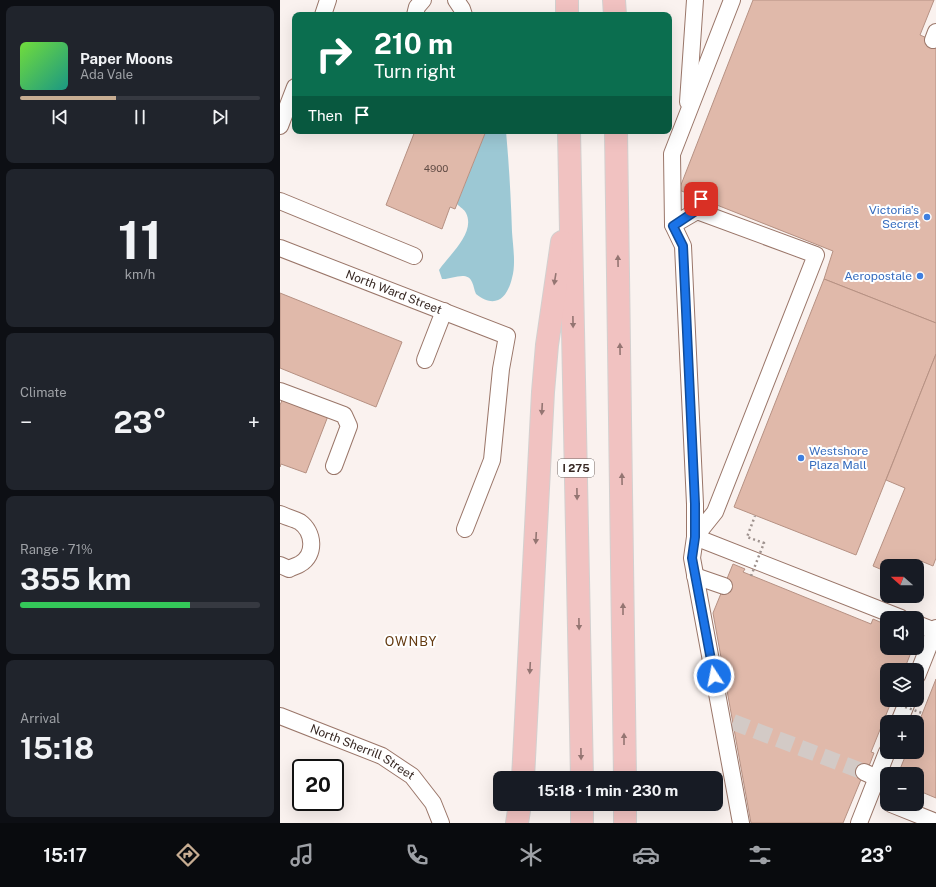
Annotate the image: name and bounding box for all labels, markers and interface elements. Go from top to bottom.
text: 210 m [374,27,453,60]
icon: right [308,28,360,80]
text: Paper Moons [80,50,173,67]
text: Turn right [374,61,456,82]
text: Ada Vale [80,67,133,82]
icon: arrive [351,104,373,126]
icon: previous [49,106,71,128]
icon: pause [129,106,151,128]
icon: next [209,106,231,128]
text: Then [308,107,343,124]
house number: 4900 [424,162,448,174]
pin [684,182,718,216]
icon: arrive [690,188,712,210]
place label: Victoria's Secret [869,203,919,231]
text: 11 [118,210,162,271]
marker: Victoria's Secret [922,212,932,222]
one-way arrow [615,254,621,267]
text: km/h [125,267,155,282]
street label: North Ward Street [344,267,444,317]
place label: Aeropostale [844,269,912,283]
marker: Aeropostale [915,271,925,281]
one-way arrow [552,273,558,285]
one-way arrow [570,316,576,329]
one-way arrow [616,343,623,355]
text: Climate [20,385,67,400]
one-way arrow [539,403,545,416]
text: 23° [113,404,167,440]
text: − [20,409,32,435]
text: + [248,409,260,435]
place label: Westshore Plaza Mall [809,444,869,472]
marker: Westshore Plaza Mall [796,453,806,463]
road number: I 275 [558,459,594,477]
one-way arrow [619,472,625,485]
one-way arrow [574,488,580,501]
one-way arrow [533,532,539,545]
text: Range · 71% [20,542,93,557]
north arrow [880,559,924,603]
map controls [880,559,924,811]
text: 355 km [20,561,131,597]
one-way arrow [620,602,626,615]
button: sound [880,611,924,655]
one-way arrow [576,618,582,631]
district label: OWNBY [385,634,437,649]
position arrow [693,655,735,697]
one-way arrow [526,662,533,674]
button: layers [880,663,924,707]
text: Arrival [20,711,60,726]
button: + [880,715,924,759]
street label: North Sherrill Street [308,721,417,783]
text: 15:18 [20,730,94,766]
one-way arrow [621,732,627,745]
one-way arrow [578,748,584,761]
speed limit sign: 20 [292,759,344,811]
button: − [880,767,924,811]
text: 15:18 · 1 min · 230 m [538,782,678,799]
icon: directions [174,841,202,869]
icon: music [288,841,316,869]
icon: phone [403,841,431,869]
icon: climate [517,841,545,869]
icon: car [632,841,660,869]
icon: filters [746,841,774,869]
text: 15:17 [43,845,87,866]
text: 23° [861,845,893,866]

